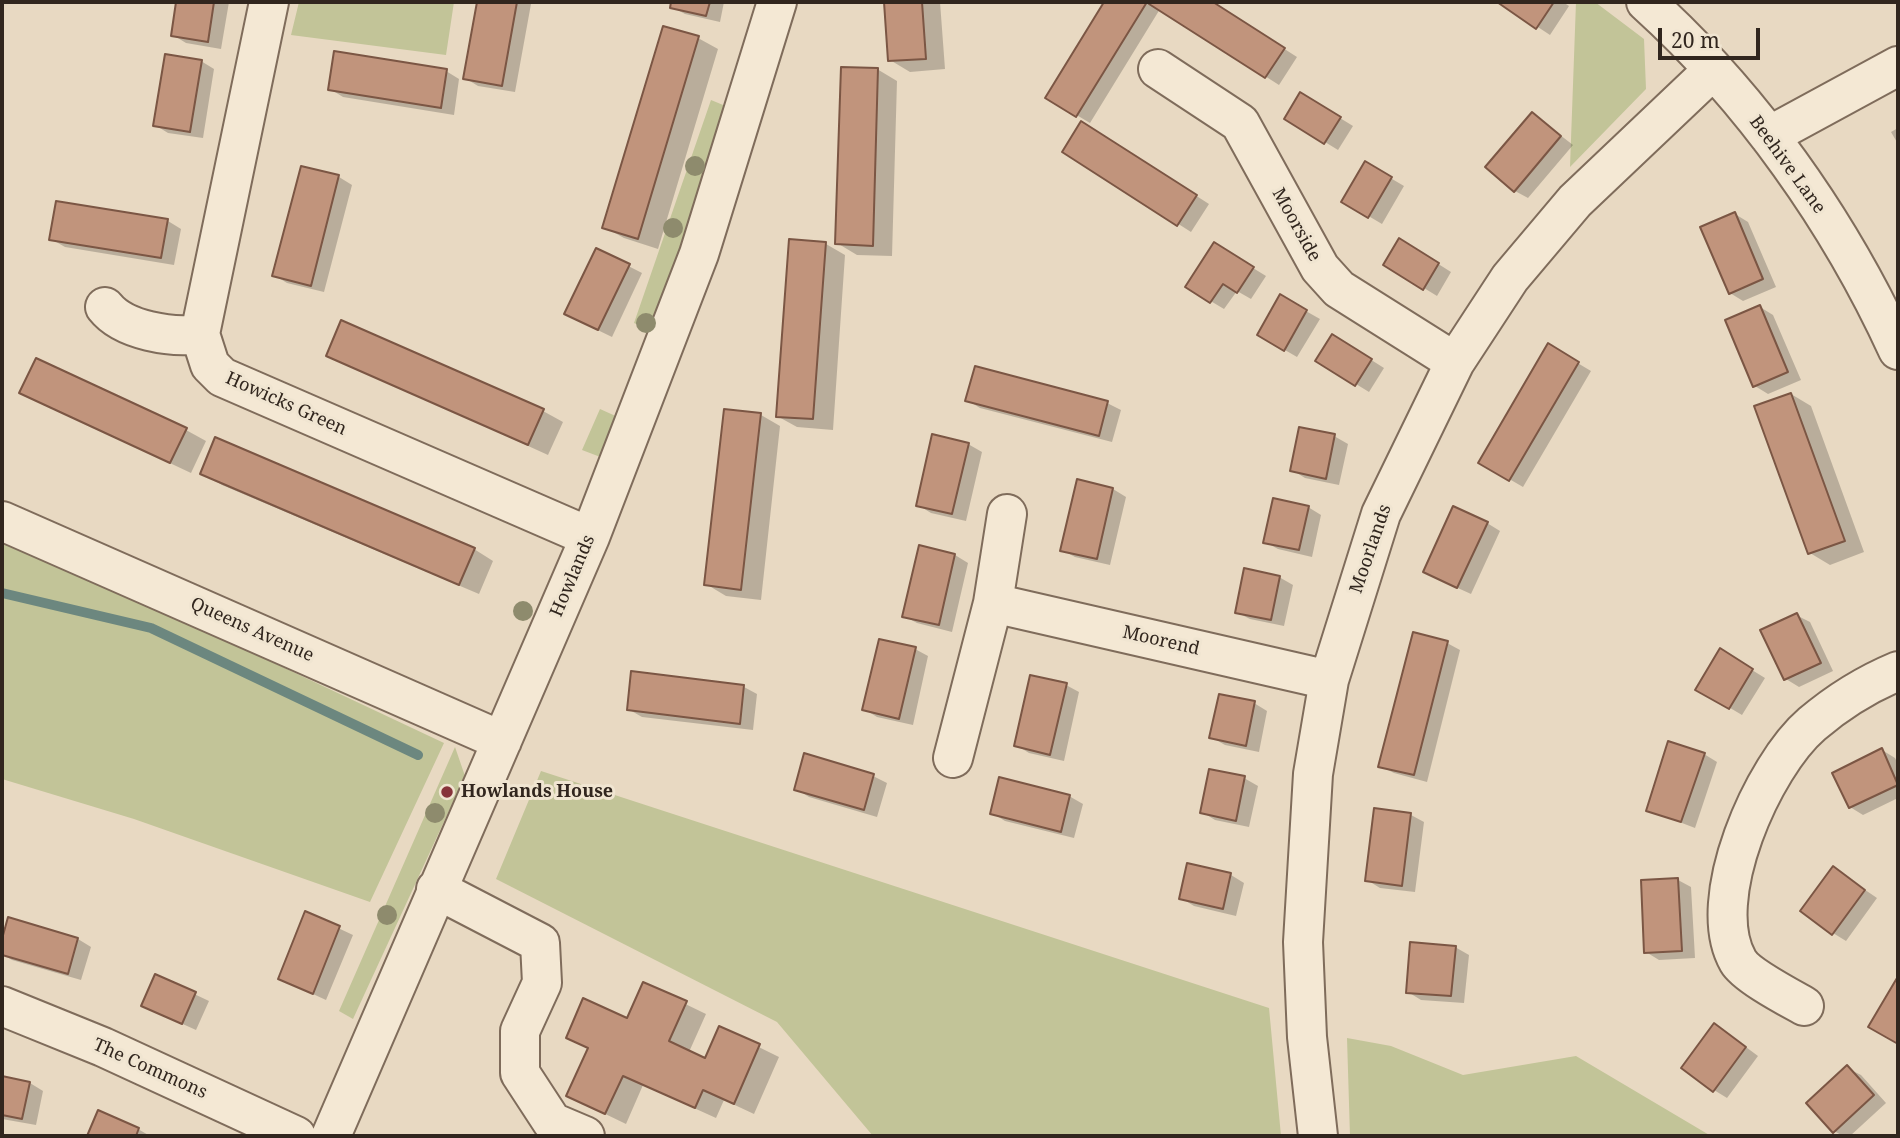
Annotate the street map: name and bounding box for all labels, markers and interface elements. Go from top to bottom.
scale bar [1662,14,1764,58]
text: 20 m [1671,26,1720,54]
street label: Beehive Lane [1744,112,1830,218]
street label: Moorside [1267,184,1325,266]
street label: Howicks Green [222,368,350,440]
street label: Moorlands [1346,502,1396,596]
street label: Howlands [546,532,600,620]
street label: Queens Avenue [187,593,317,667]
street label: Moorend [1120,622,1202,660]
place label: Howlands House [461,781,613,803]
marker: Howlands House [439,784,455,800]
street label: The Commons [90,1034,210,1104]

